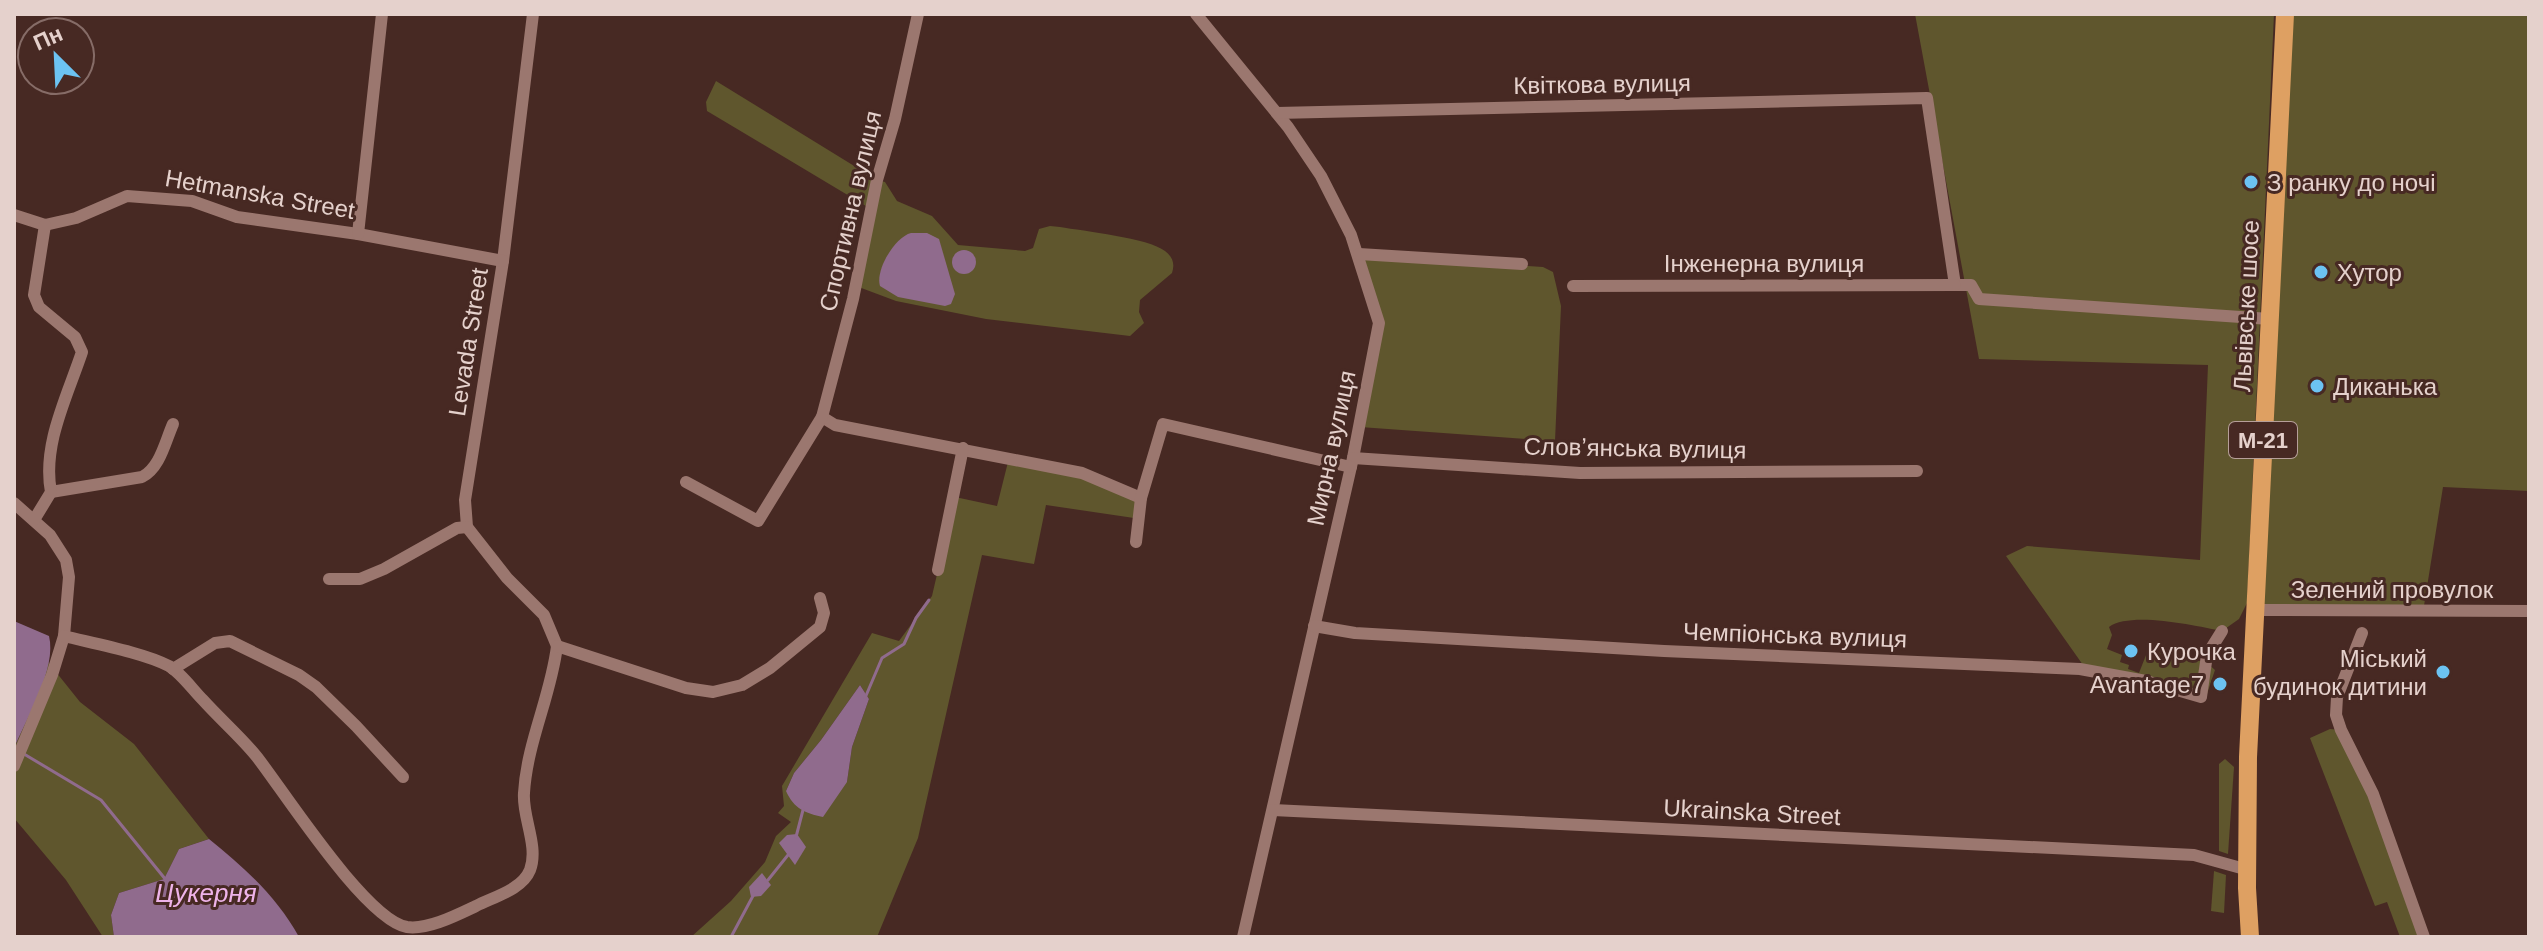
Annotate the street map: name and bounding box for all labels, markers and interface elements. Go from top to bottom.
north arrow [16,16,96,96]
text: Пн [30,21,66,56]
street label: Квіткова вулиця [1513,69,1691,99]
street label: Спортивна вулиця [814,108,886,314]
street label: Hetmanska Street [163,164,357,224]
place label: З ранку до ночі [2267,169,2435,196]
marker: З ранку до ночі [2242,173,2260,191]
street label: Львівське шосе [2228,219,2264,393]
street label: Інженерна вулиця [1664,250,1864,277]
place label: Хутор [2337,259,2402,286]
marker: Хутор [2312,263,2330,281]
street label: Levada Street [443,266,493,418]
street label: Мирна вулиця [1301,368,1361,528]
place label: Диканька [2333,373,2438,400]
marker: Диканька [2308,377,2326,395]
road number: М-21 [2229,422,2297,458]
street label: Словʼянська вулиця [1523,433,1747,463]
street label: Зелений провулок [2291,576,2494,603]
street label: Чемпіонська вулиця [1683,618,1907,652]
place label: Курочка [2147,638,2236,665]
marker: Курочка [2122,642,2140,660]
place label: Міський будинок дитини [2253,645,2427,700]
marker: Міський будинок дитини [2434,663,2452,681]
place label: Avantage7 [2090,671,2204,698]
marker: Avantage7 [2211,675,2229,693]
street label: Ukrainska Street [1663,794,1842,830]
water label: Цукерня [155,878,257,908]

